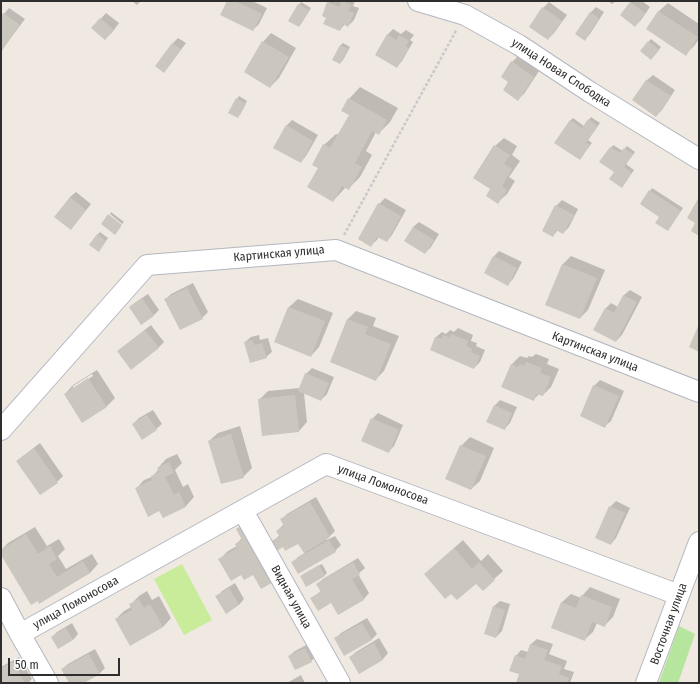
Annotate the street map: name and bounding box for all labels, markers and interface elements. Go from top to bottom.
street label: улица Новая Слободка [509,36,613,110]
street label: Картинская улица [233,243,325,265]
street label: Картинская улица [550,329,640,375]
street label: улица Ломоносова [336,462,430,508]
street label: Видная улица [268,563,314,631]
street label: улица Ломоносова [31,574,121,632]
street label: Восточная улица [648,581,690,667]
scale bar [10,650,122,676]
text: 50 m [15,658,39,672]

